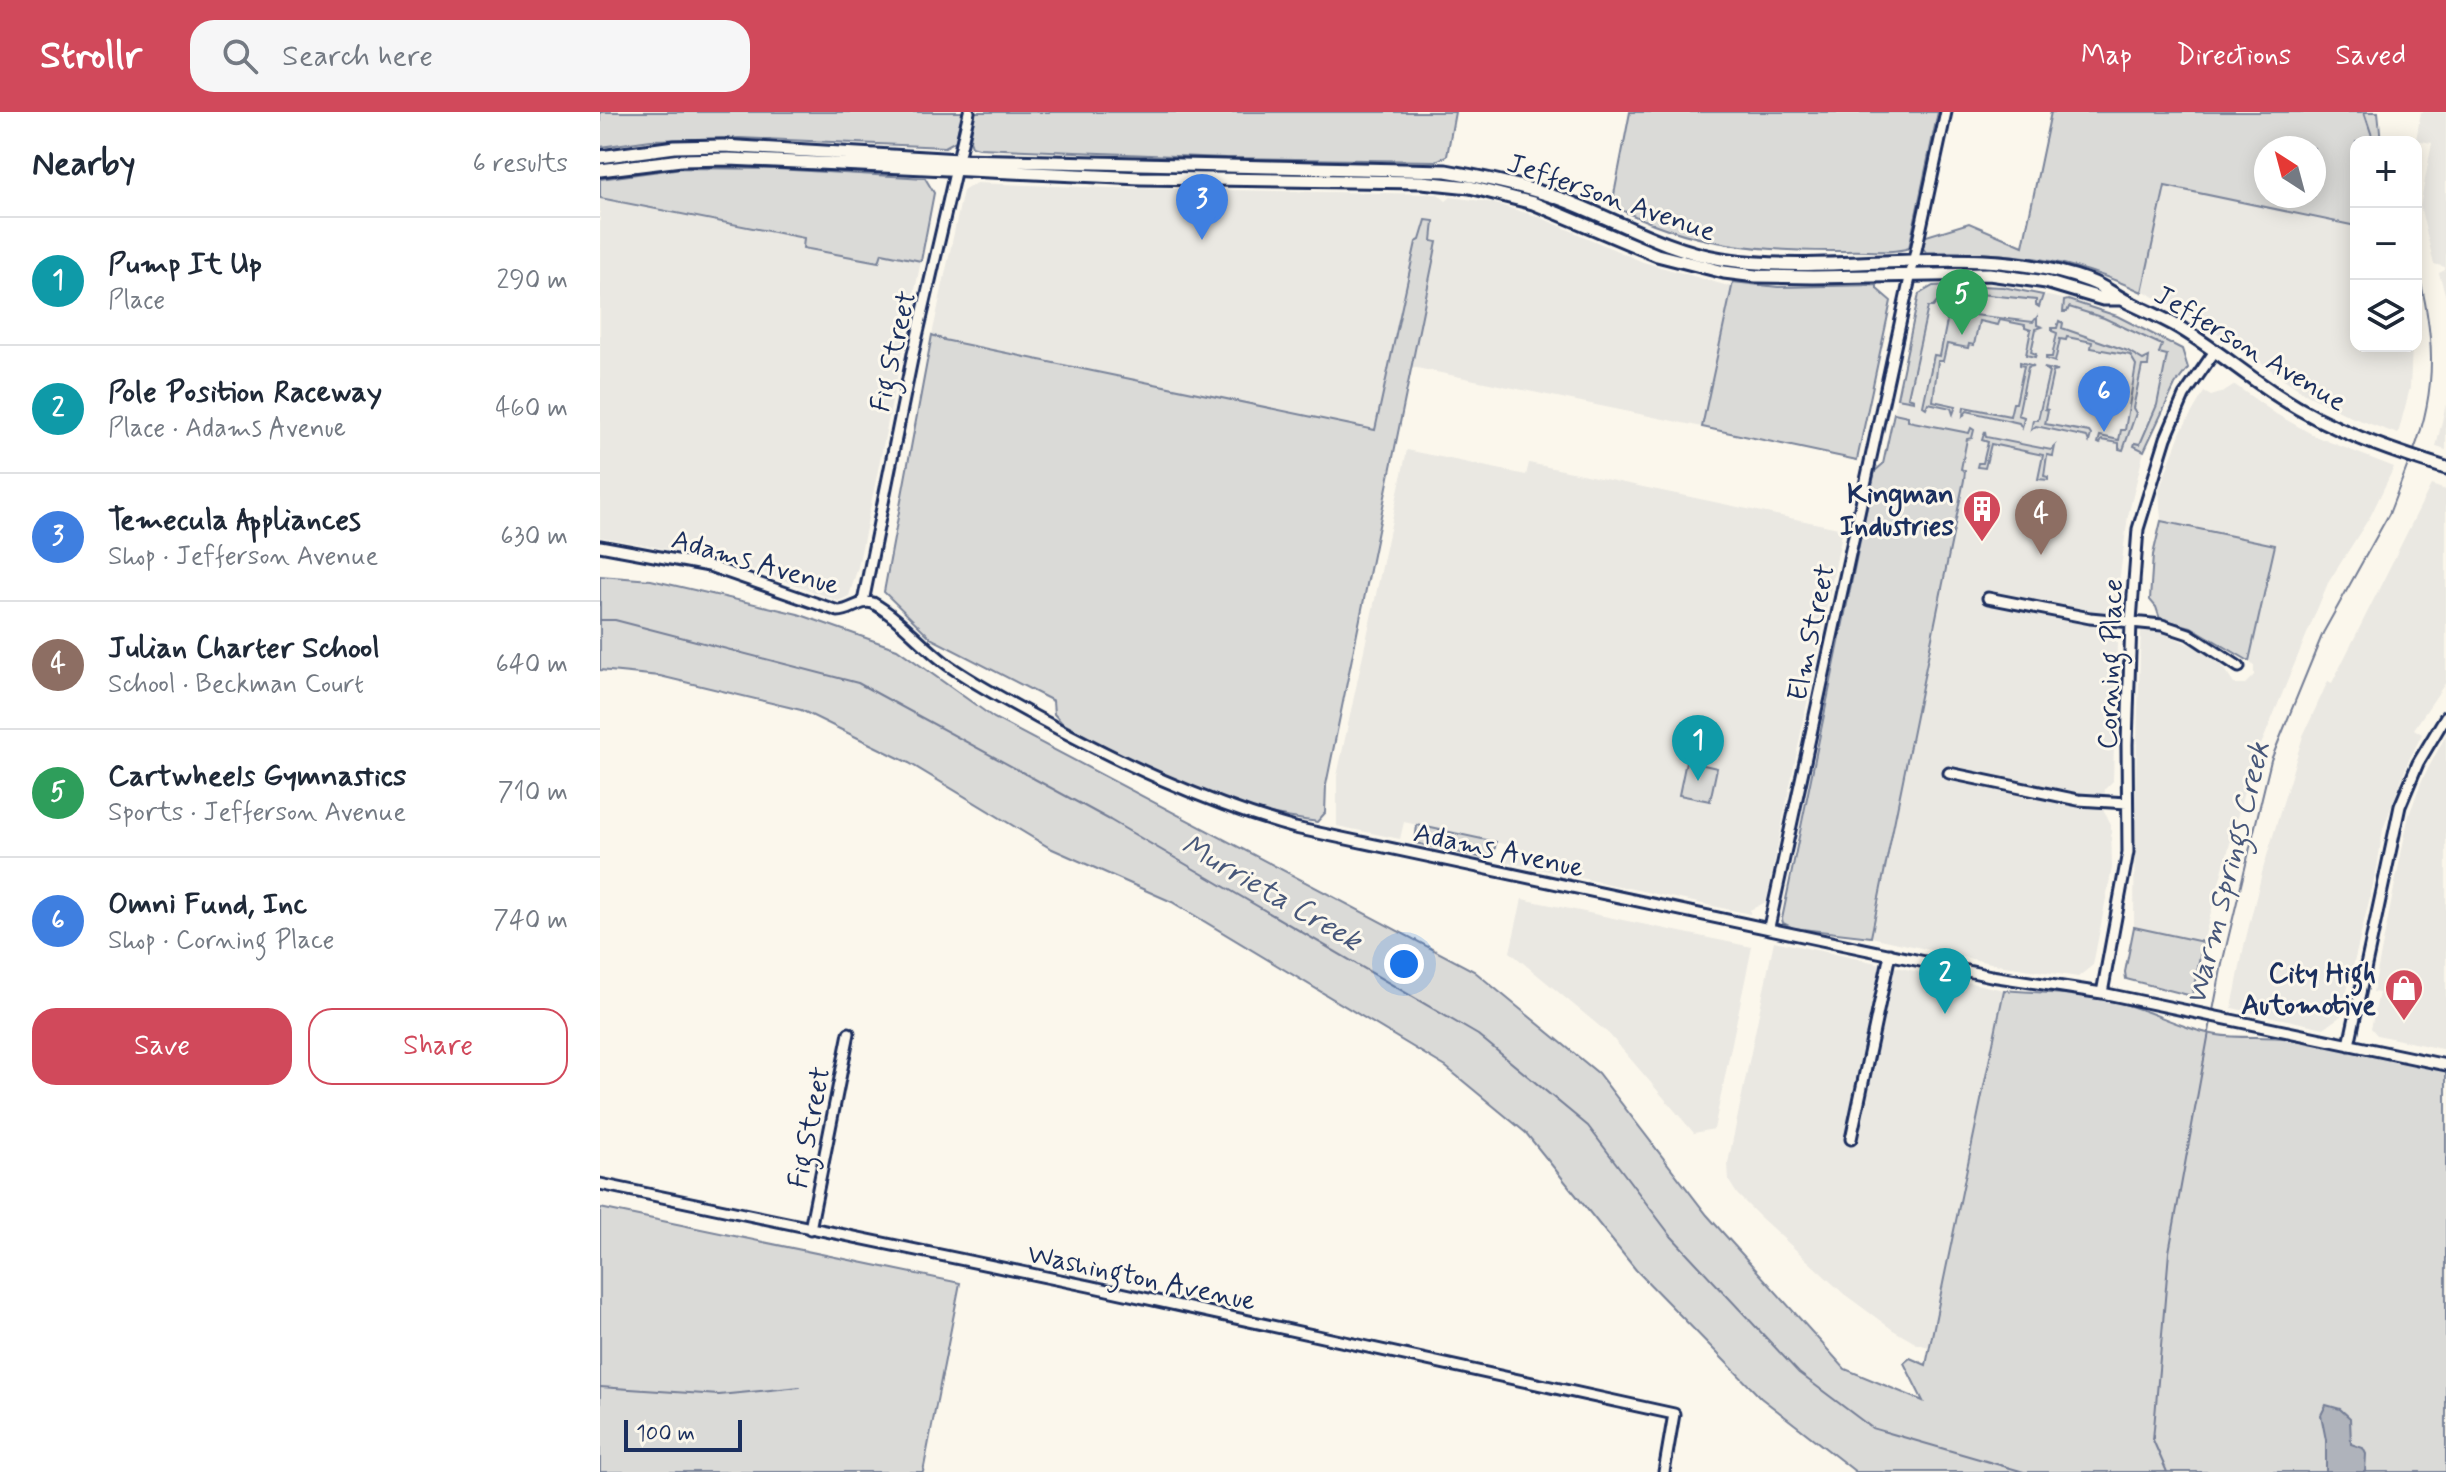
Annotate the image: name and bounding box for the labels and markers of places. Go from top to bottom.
pin: 3 [1176,174,1228,240]
pin: 5 [1936,269,1988,335]
pin: 6 [2078,366,2130,432]
place label: Kingman Industries [1840,477,1954,546]
building icon: Kingman Industries [1961,488,2003,543]
pin: 4 [2015,489,2067,555]
pin: 1 [1672,715,1724,781]
pin: 2 [1919,948,1971,1014]
place label: City High Automotive [2241,956,2376,1025]
shop icon: City High Automotive [2383,967,2425,1022]

